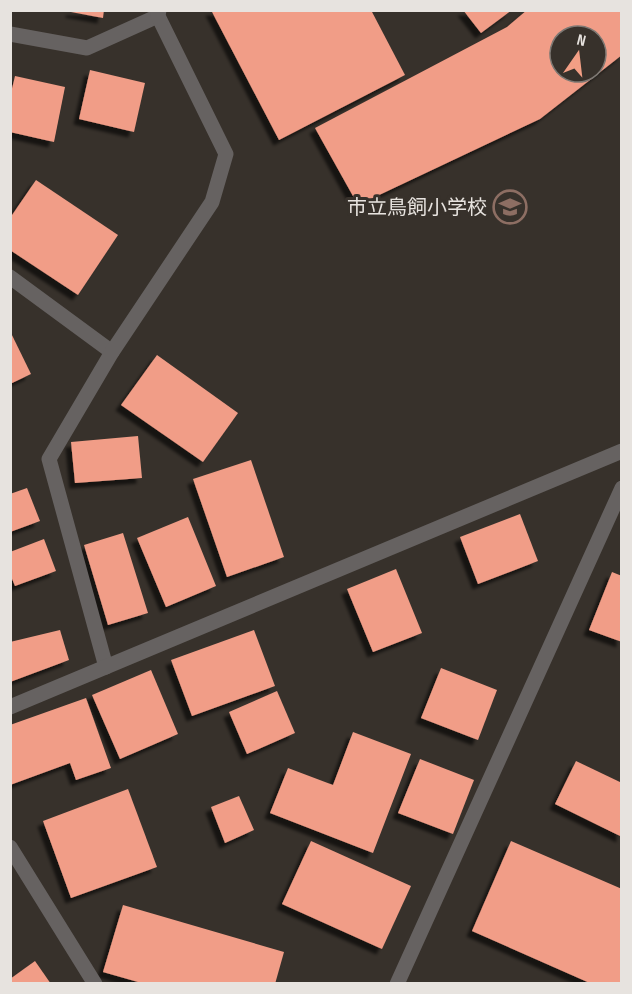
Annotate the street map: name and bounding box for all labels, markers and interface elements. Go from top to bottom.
north arrow [548,24,608,84]
text: N [575,31,588,51]
school or university icon: 市立鳥飼小学校 [492,189,528,225]
place label: 市立鳥飼小学校 [347,196,487,220]

